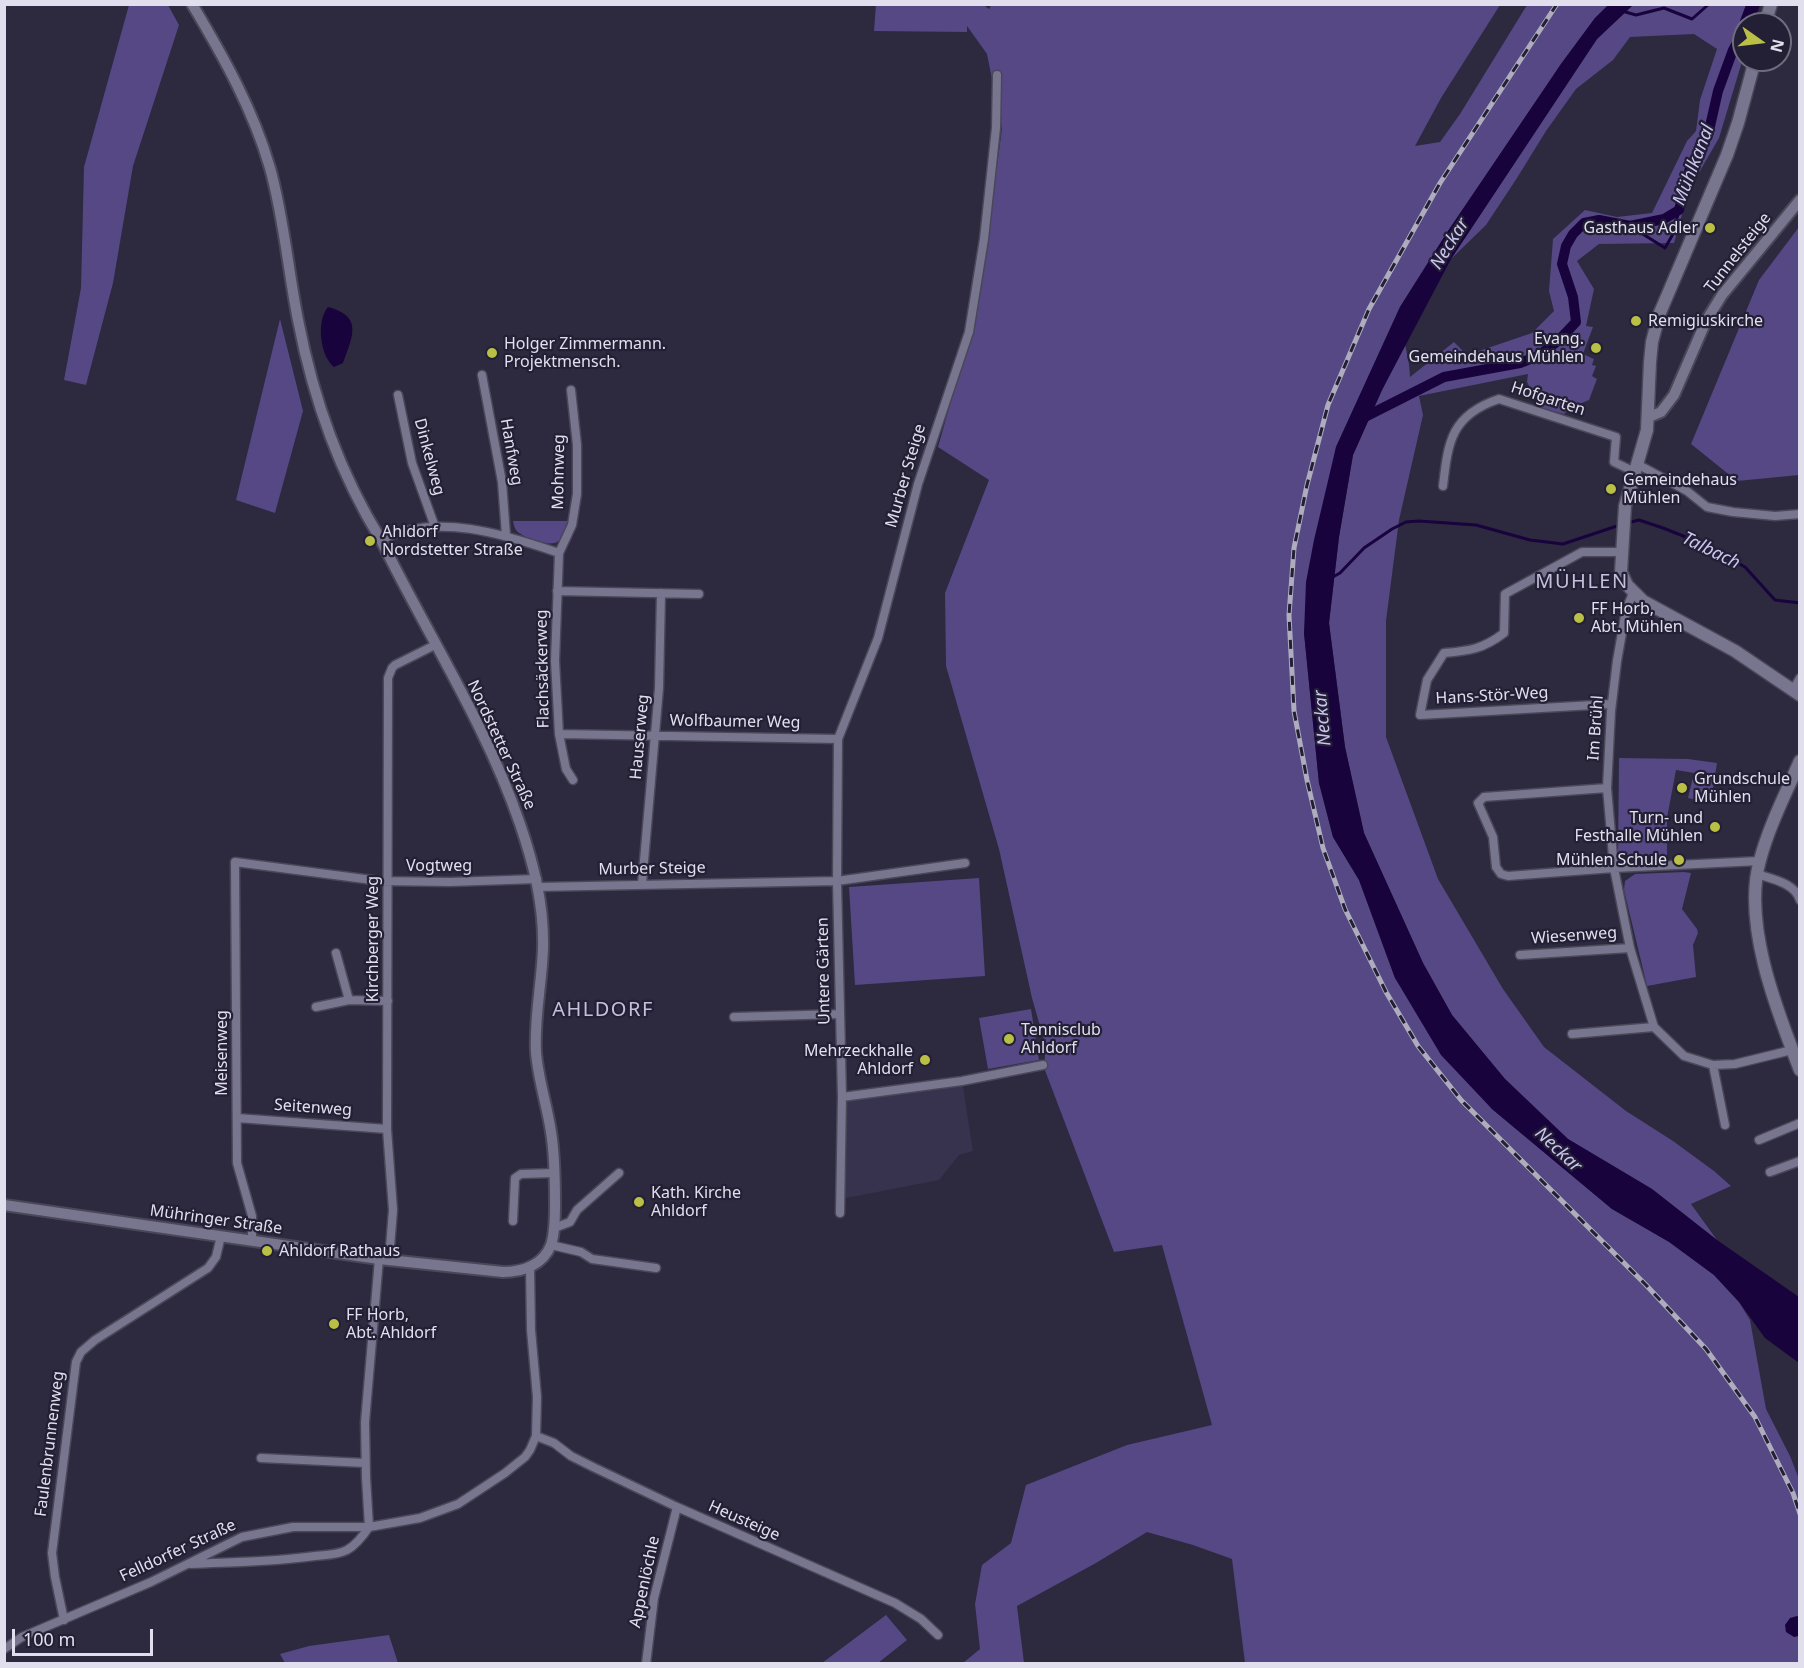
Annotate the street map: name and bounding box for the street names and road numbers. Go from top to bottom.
street label: Tunnelsteige [1701,209,1775,297]
street label: Hofgarten [1508,378,1588,420]
street label: Dinkelweg [410,416,448,498]
street label: Hanfweg [496,417,526,487]
street label: Murber Steige [882,422,930,530]
street label: Mohnweg [549,434,569,510]
street label: Flachsäckerweg [532,609,554,729]
street label: Nordstetter Straße [463,677,539,813]
street label: Hans-Stör-Weg [1435,683,1549,709]
street label: Hauserweg [627,694,653,780]
street label: Im Brühl [1584,695,1608,761]
street label: Wolfbaumer Weg [669,711,801,733]
street label: Vogtweg [406,856,472,876]
street label: Murber Steige [598,858,706,880]
street label: Kirchberger Weg [363,876,383,1002]
street label: Untere Gärten [813,917,835,1025]
street label: Wiesenweg [1530,923,1618,949]
street label: Meisenweg [212,1010,232,1096]
street label: Seitenweg [273,1096,353,1120]
street label: Mühringer Straße [149,1201,283,1239]
street label: Faulenbrunnenweg [32,1370,68,1518]
street label: Heusteige [705,1497,783,1545]
street label: Felldorfer Straße [117,1516,239,1586]
street label: Appenlöchle [626,1534,664,1630]

